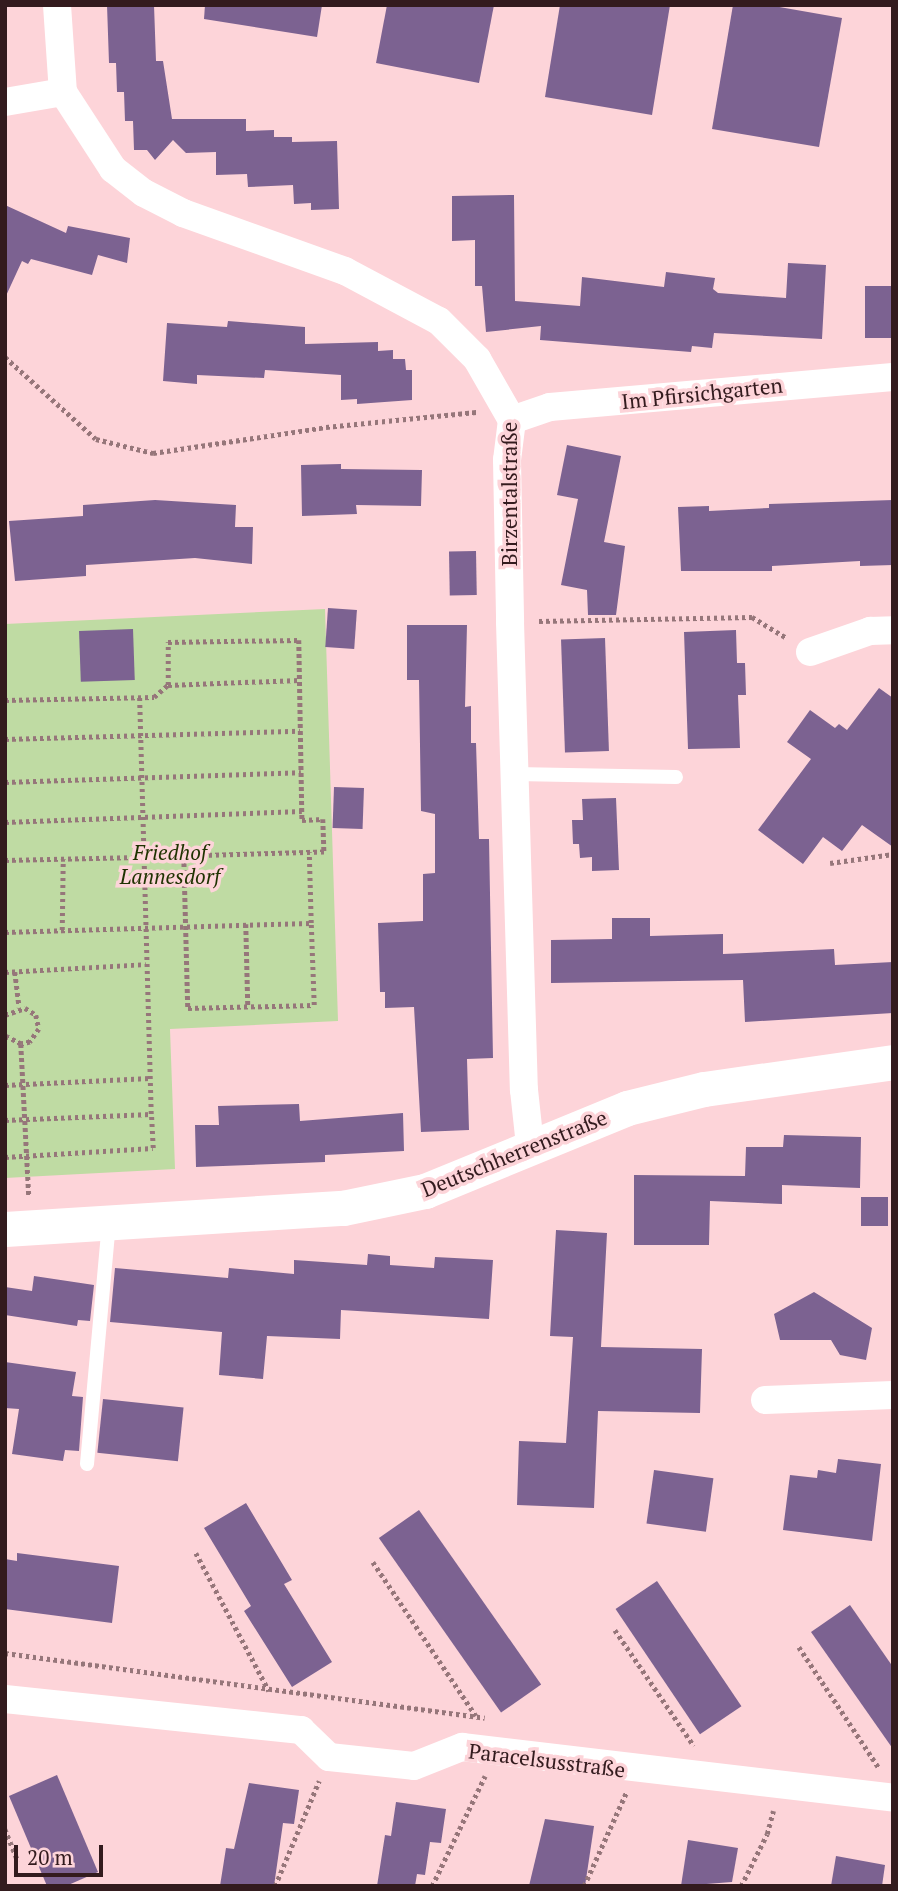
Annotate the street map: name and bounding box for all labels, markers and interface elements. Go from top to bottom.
street label: Im Pfirsichgarten [620,372,784,414]
street label: Birzentalstraße [496,422,522,566]
park label: Friedhof Lannesdorf [120,839,220,889]
street label: Deutschherrenstraße [417,1104,611,1202]
street label: Paracelsusstraße [467,1738,627,1782]
scale bar [18,1832,107,1876]
text: 20 m [27,1843,73,1871]

